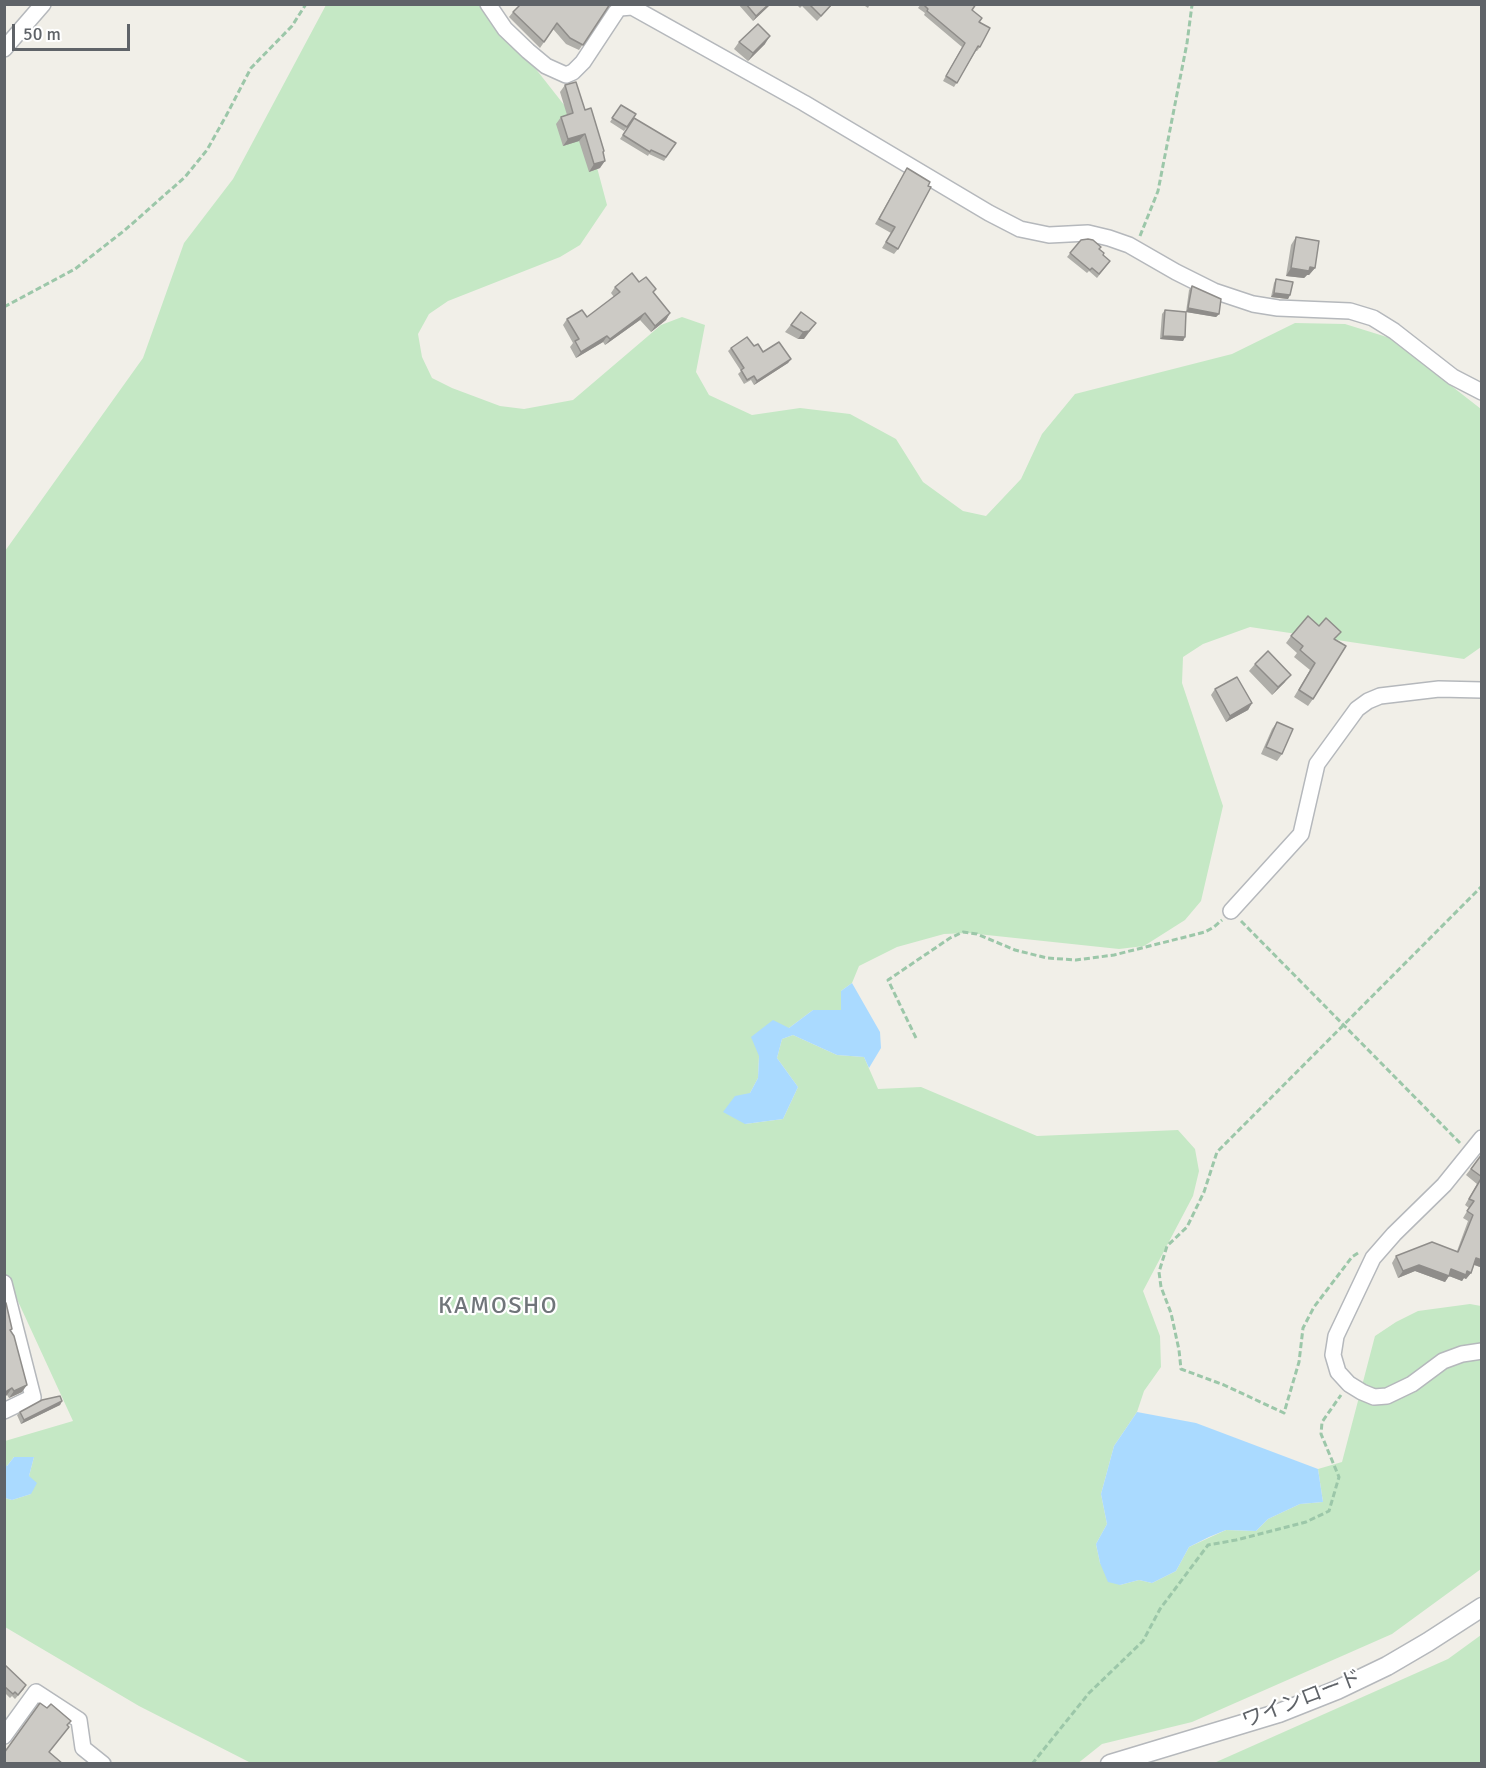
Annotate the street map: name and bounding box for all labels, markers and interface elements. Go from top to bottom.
scale bar [15,12,134,50]
text: 50 m [23,23,61,45]
district label: KAMOSHO [438,1293,558,1321]
street label: ワインロード [1239,1666,1365,1734]

